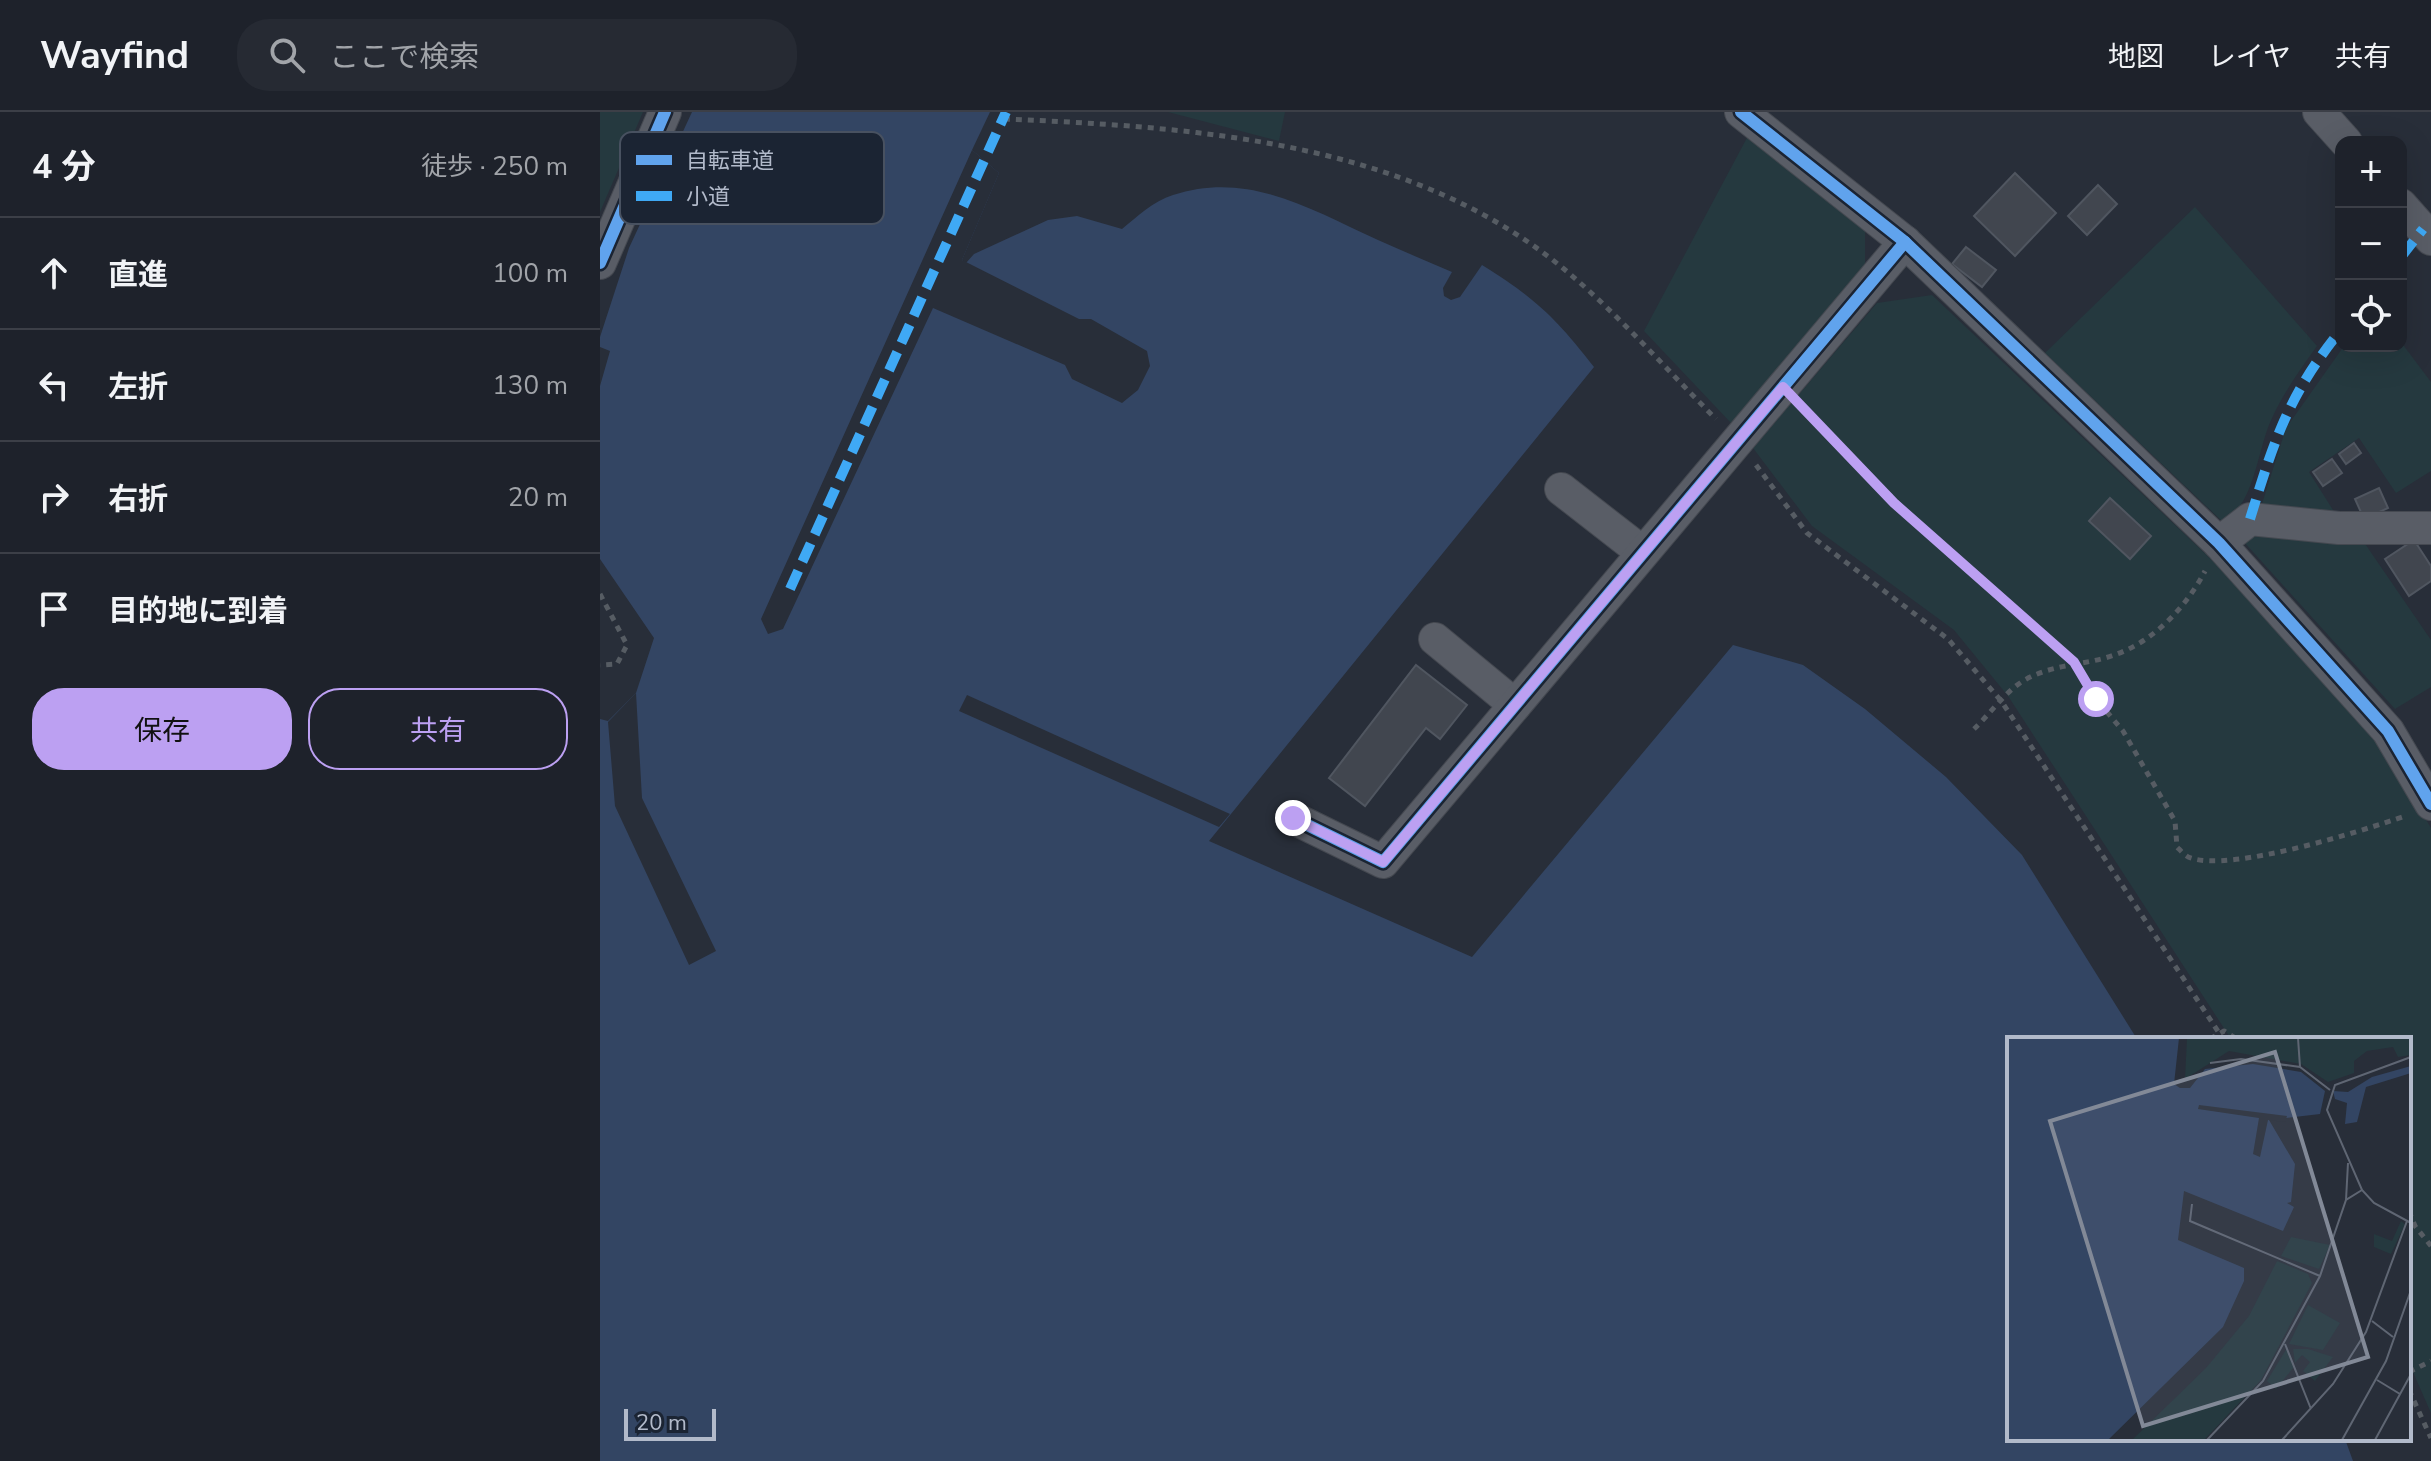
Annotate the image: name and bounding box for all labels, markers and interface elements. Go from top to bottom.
search box [237,19,797,91]
text: Wayfind [40,30,189,81]
icon: search [265,33,309,77]
text: ここで検索 [329,37,479,78]
text: 地図 [2108,38,2164,76]
text: レイヤ [2208,38,2291,76]
text: 共有 [2335,38,2391,76]
legend [620,132,884,224]
map controls [2335,136,2407,352]
button: + [2335,136,2407,208]
text: 4 分 [32,144,96,190]
text: 自転車道 [686,146,774,176]
text: 徒歩 · 250 m [421,149,568,184]
text: 小道 [686,182,730,212]
button: − [2335,208,2407,280]
icon: ahead [32,251,76,295]
text: 直進 [108,255,168,296]
text: 100 m [492,256,568,291]
button: locate [2335,280,2407,352]
icon: left [32,363,76,407]
text: 左折 [108,367,168,408]
text: 130 m [492,368,568,403]
icon: right [32,475,76,519]
text: 右折 [108,479,168,520]
text: 20 m [508,480,568,515]
icon: arrive [32,587,76,631]
text: 目的地に到着 [108,591,288,632]
route start [2078,681,2114,717]
button: 保存 [32,688,292,770]
button: 共有 [308,688,568,770]
route end [1275,800,1311,836]
inset map [2007,1037,2411,1441]
scale bar [624,1405,716,1441]
text: 20 m [636,1408,687,1438]

